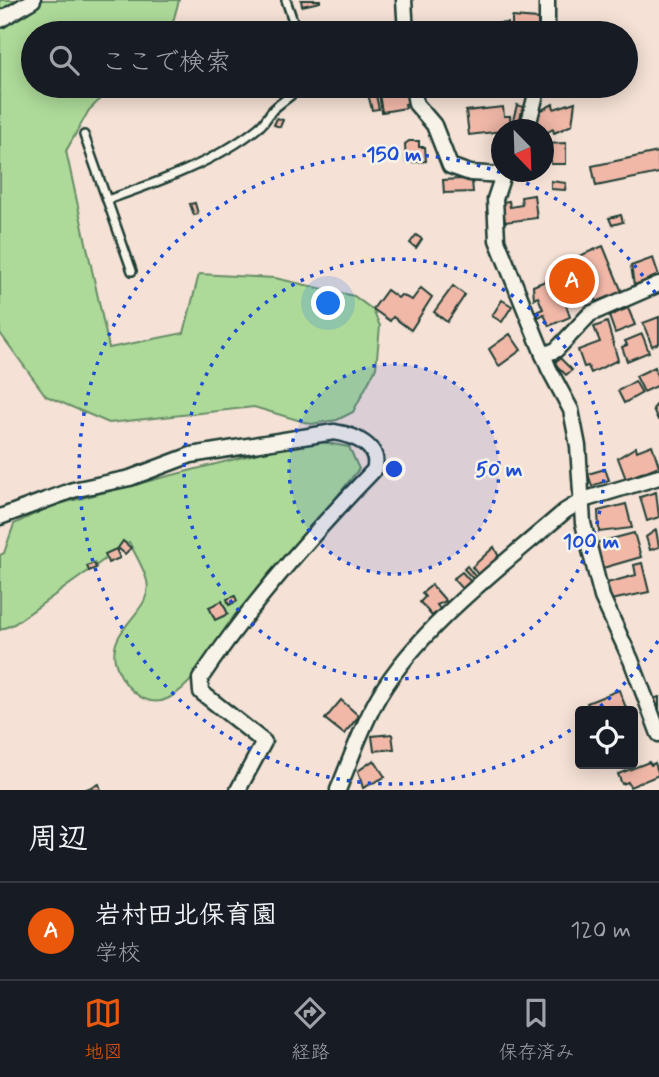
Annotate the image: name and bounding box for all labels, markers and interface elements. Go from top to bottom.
search box [21,21,638,98]
icon: search [45,41,83,79]
text: ここで検索 [101,46,231,80]
north arrow [491,119,554,182]
text: 150 m [366,141,422,169]
pin: A [549,255,595,307]
your location [311,286,345,320]
text: 50 m [476,456,523,484]
centre of rings [382,457,406,481]
text: 100 m [563,528,619,556]
map controls [575,706,638,769]
button: locate [575,706,638,769]
text: 周辺 [28,820,88,859]
text: 岩村田北保育園 [95,899,277,933]
text: A [43,916,59,946]
text: 120 m [570,916,631,946]
text: 学校 [95,939,141,969]
tab: 地図 [84,994,123,1065]
tab: 経路 [291,994,330,1065]
tab: 保存済み [498,994,575,1065]

